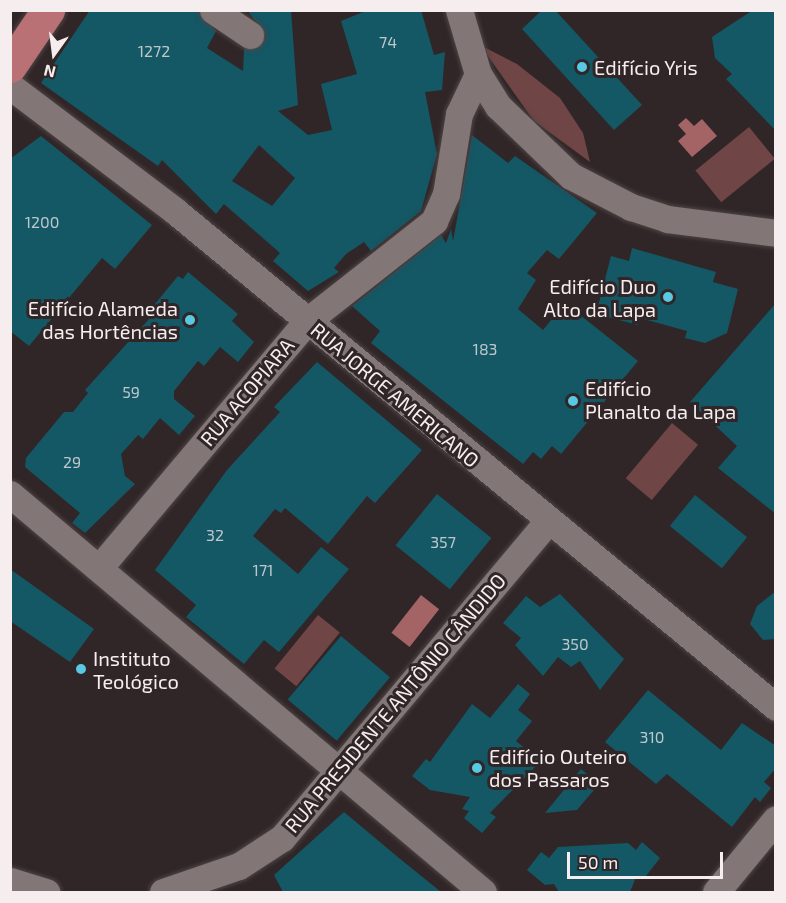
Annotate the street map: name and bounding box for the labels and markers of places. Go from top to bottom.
place label: Edifício Yris [594,55,698,79]
marker: Edifício Yris [575,60,589,74]
place label: Edifício Duo Alto da Lapa [544,274,656,321]
marker: Edifício Duo Alto da Lapa [661,290,675,304]
place label: Edifício Alameda das Hortências [27,296,178,343]
marker: Edifício Alameda das Hortências [183,313,197,327]
place label: Edifício Planalto da Lapa [585,377,736,424]
marker: Edifício Planalto da Lapa [566,394,580,408]
place label: Instituto Teológico [93,646,179,693]
marker: Instituto Teológico [74,662,88,676]
place label: Edifício Outeiro dos Passaros [489,744,627,791]
marker: Edifício Outeiro dos Passaros [470,761,484,775]

